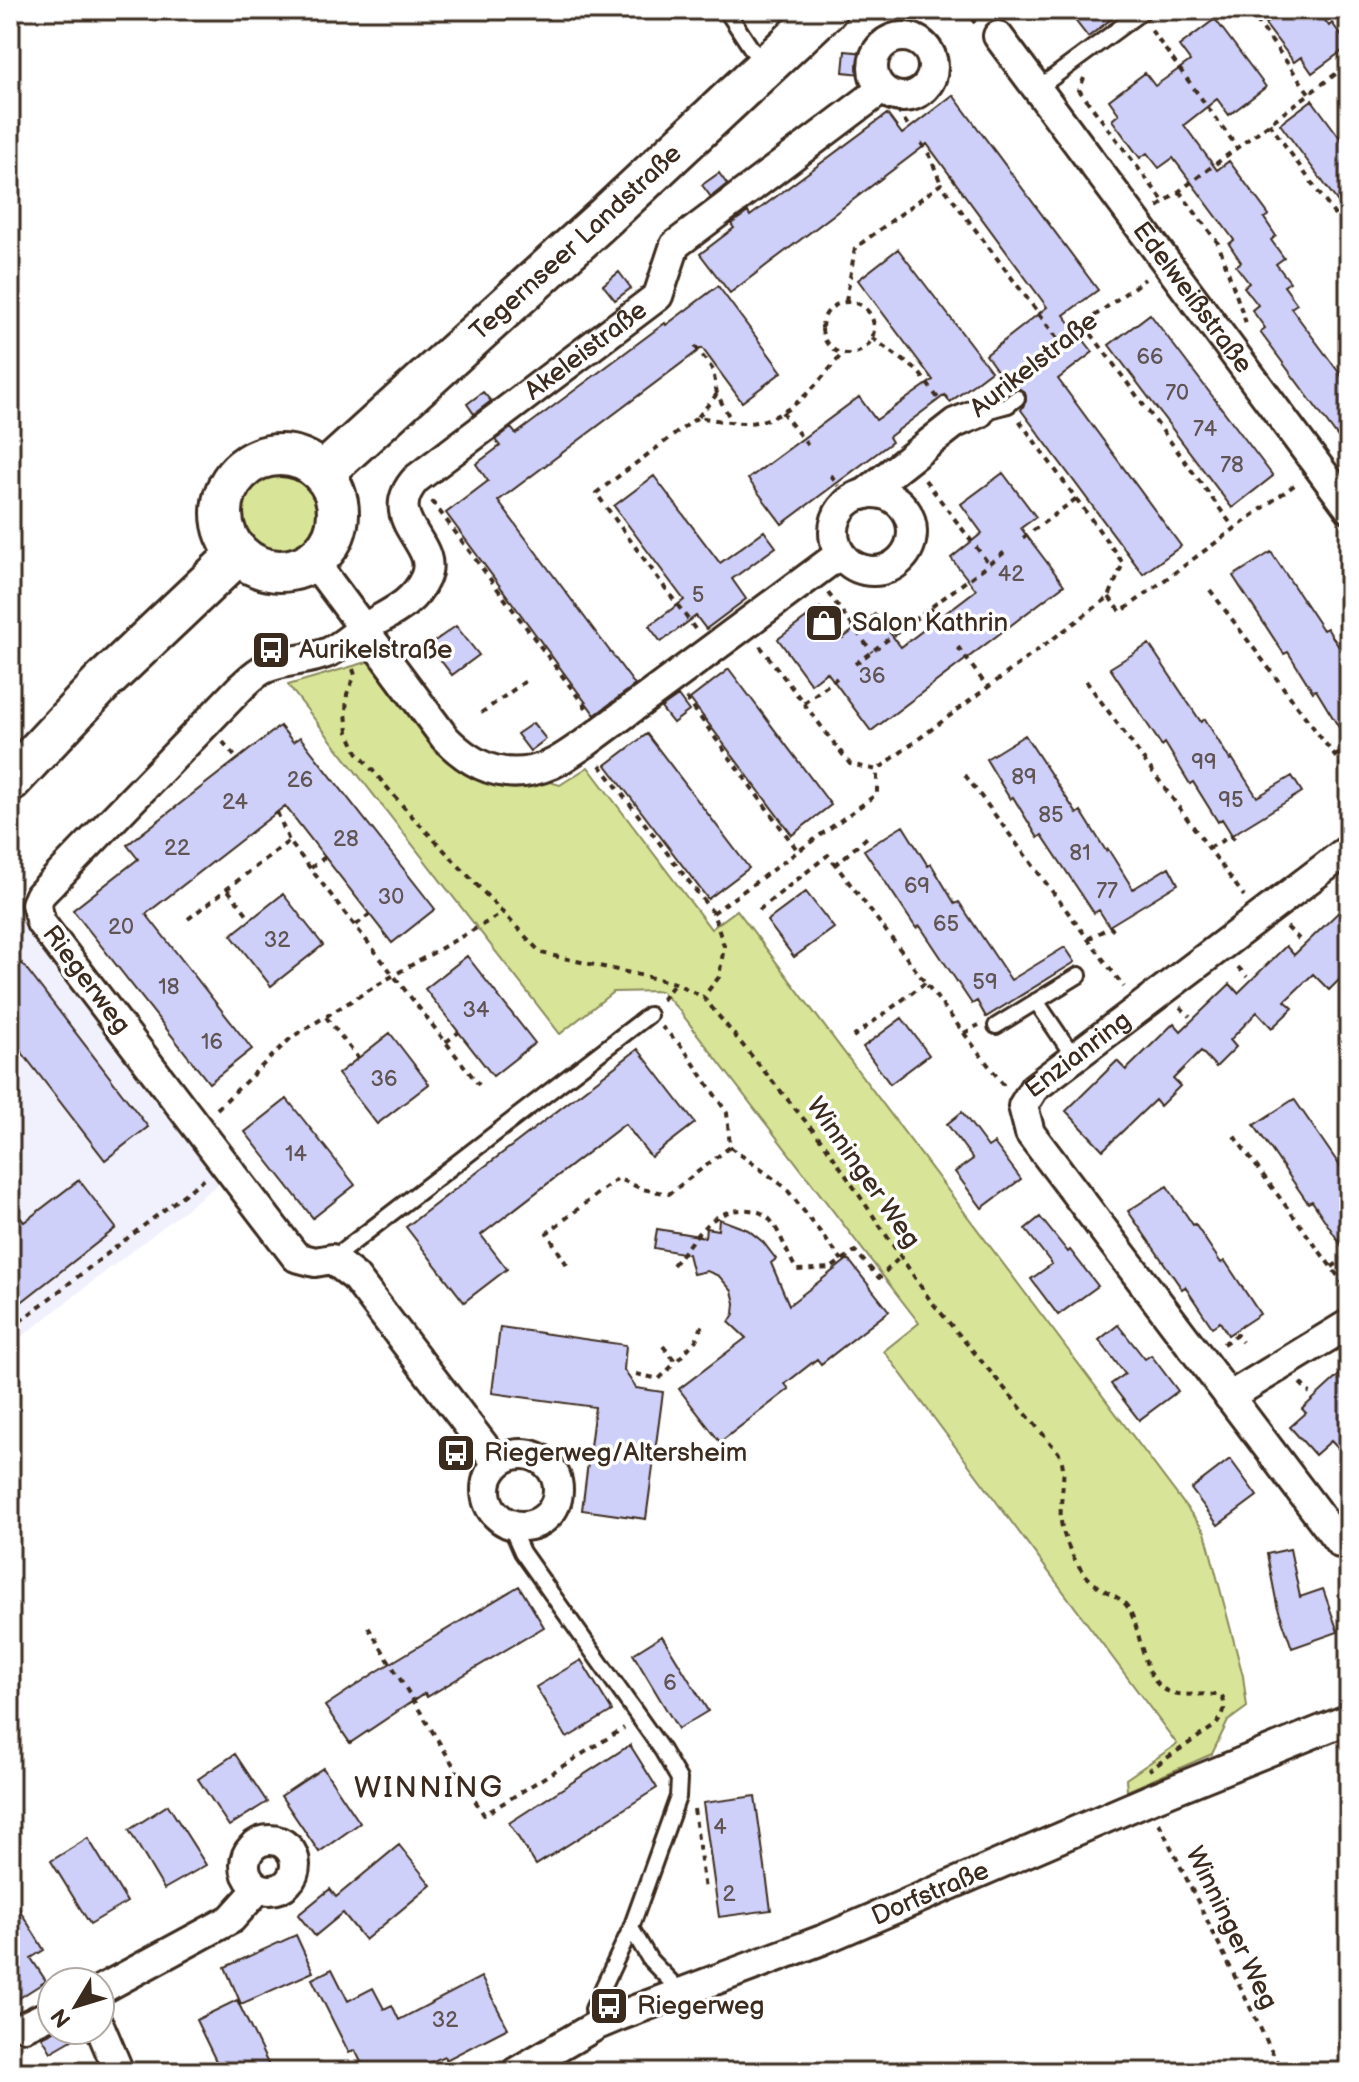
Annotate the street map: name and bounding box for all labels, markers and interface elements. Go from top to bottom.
street label: Tegernseer Landstraße [464,138,688,347]
street label: Edelweißstraße [1126,216,1259,379]
street label: Akeleistraße [519,294,653,407]
street label: Aurikelstraße [964,306,1104,424]
house number: 66 [1137,344,1163,371]
house number: 70 [1165,380,1189,407]
house number: 74 [1193,416,1218,443]
house number: 78 [1220,452,1244,479]
house number: 42 [998,561,1024,588]
house number: 5 [692,582,704,609]
shop icon: Salon Kathrin [803,602,845,644]
place label: Salon Kathrin [852,608,1008,639]
bus stop icon: Aurikelstraße [250,629,292,671]
place label: Aurikelstraße [299,635,452,666]
house number: 36 [859,663,885,690]
house number: 99 [1191,749,1217,776]
house number: 89 [1011,764,1037,791]
house number: 26 [287,767,313,794]
house number: 95 [1218,787,1244,814]
house number: 24 [222,789,249,816]
house number: 85 [1038,802,1064,829]
house number: 28 [333,826,359,853]
house number: 22 [164,835,190,862]
house number: 81 [1069,840,1091,867]
house number: 69 [904,873,930,900]
house number: 77 [1096,878,1118,905]
house number: 30 [378,884,404,911]
house number: 65 [933,911,959,938]
house number: 20 [108,914,134,941]
street label: Riegerweg [35,920,137,1040]
house number: 32 [264,927,290,954]
house number: 59 [972,969,998,996]
house number: 18 [158,974,180,1001]
house number: 34 [463,997,490,1024]
street label: Enzianring [1019,1005,1137,1105]
house number: 16 [201,1029,223,1056]
house number: 36 [371,1066,397,1093]
street label: Winninger Weg [800,1092,926,1254]
house number: 14 [285,1141,308,1168]
bus stop icon: Riegerweg/Altersheim [435,1432,477,1474]
place label: Riegerweg/Altersheim [484,1438,747,1469]
house number: 6 [663,1670,677,1697]
district label: WINNING [354,1770,504,1806]
house number: 4 [713,1814,727,1841]
street label: Winninger Weg [1178,1842,1284,2014]
street label: Dorfstraße [867,1855,994,1932]
house number: 2 [723,1881,736,1908]
north arrow [36,1966,116,2046]
bus stop icon: Riegerweg [588,1985,630,2027]
place label: Riegerweg [637,1991,765,2022]
text: N [46,2003,77,2032]
house number: 32 [432,2007,458,2034]

